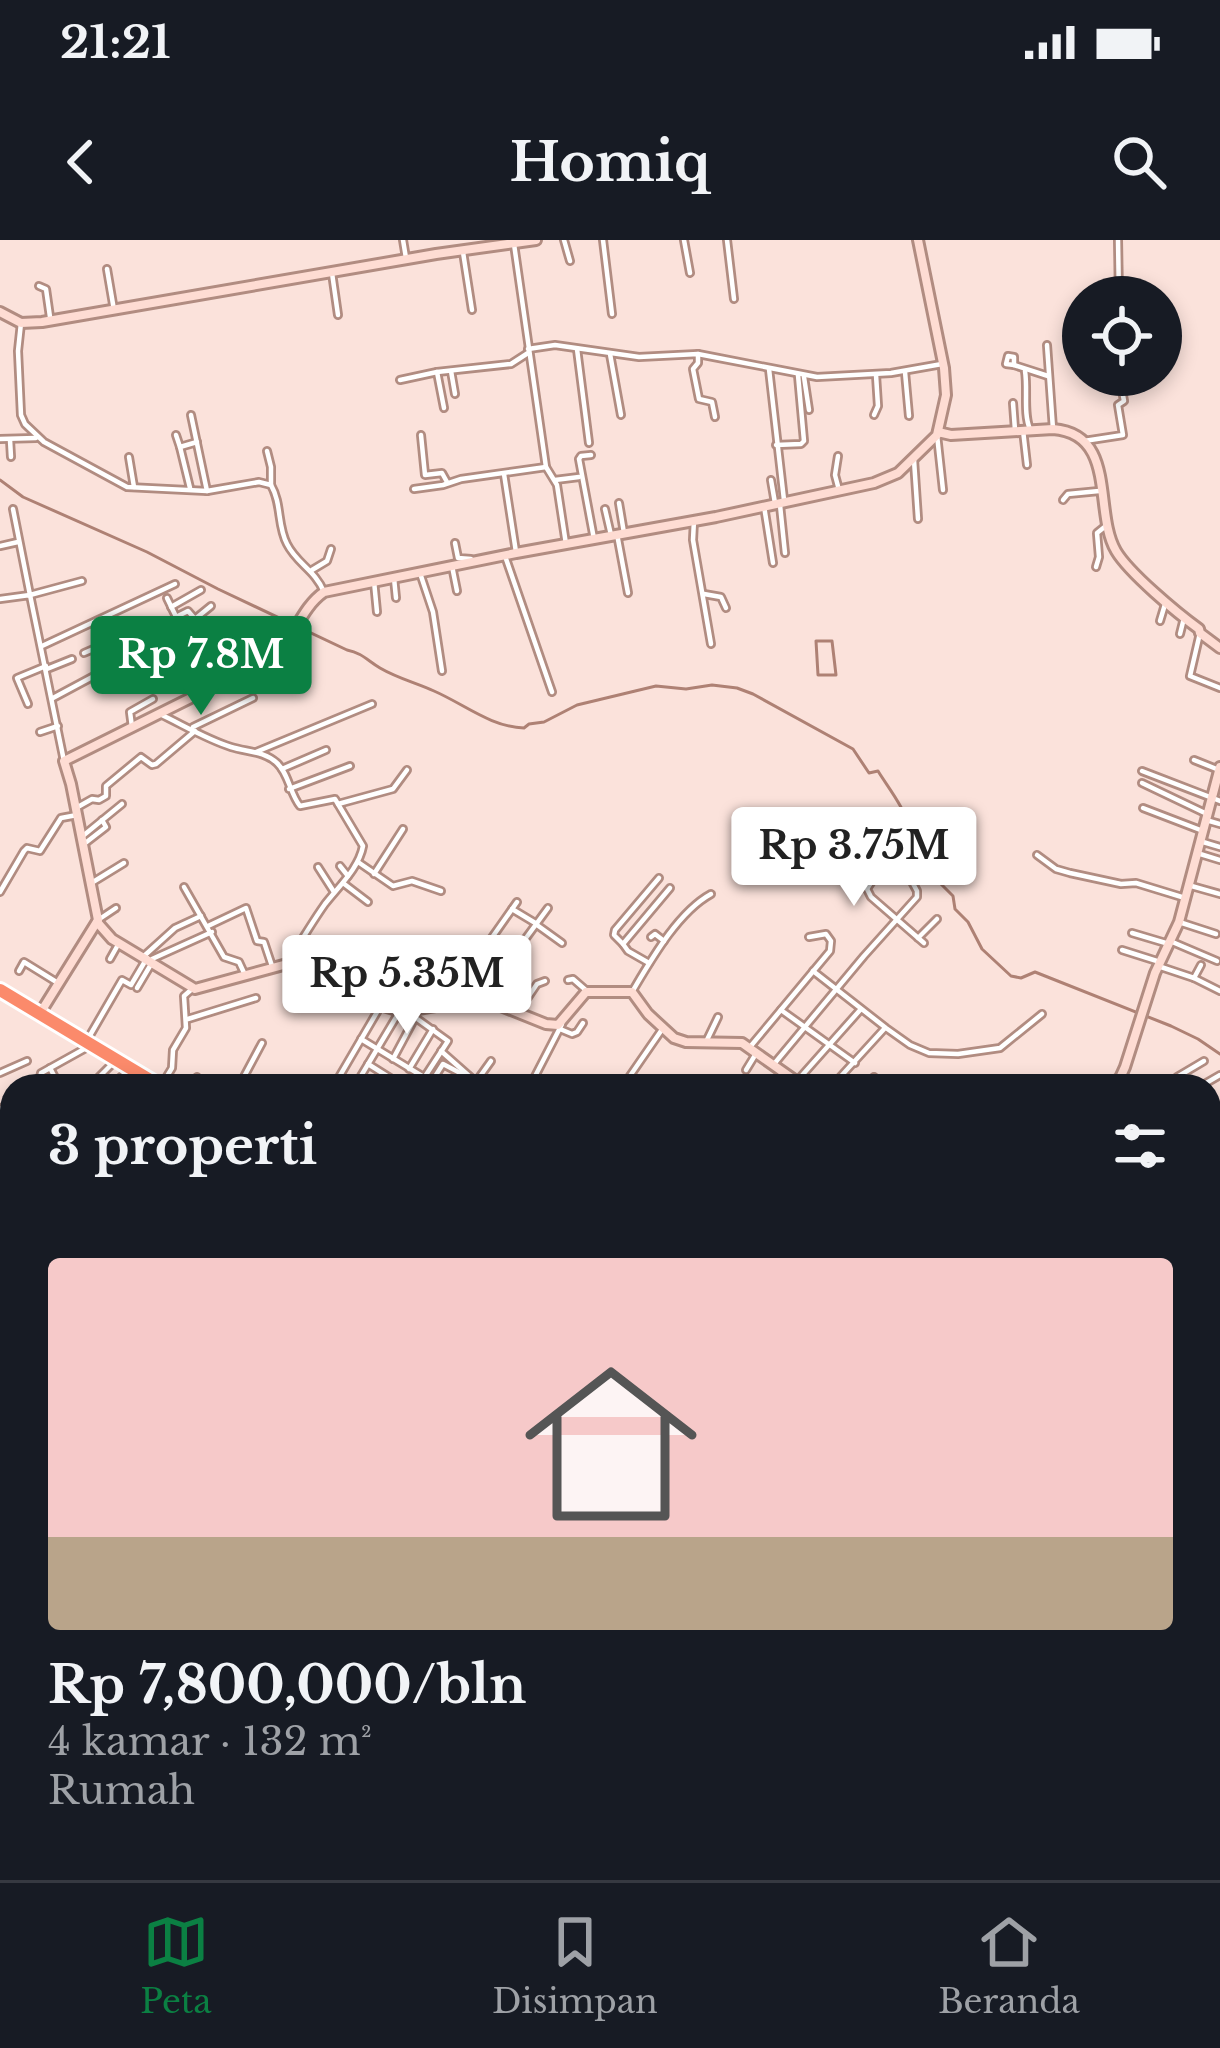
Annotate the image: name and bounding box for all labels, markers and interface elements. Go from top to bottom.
text: 21:21 [60,14,171,70]
icon: back [48,129,114,195]
text: Homiq [509,129,711,196]
icon: search [1106,129,1172,195]
map controls [1062,276,1182,396]
button: locate [1062,276,1182,396]
pin: Rp 7.8M [90,616,312,718]
text: Rp 7.8M [118,630,284,679]
pin: Rp 3.75M [730,807,978,909]
text: Rp 3.75M [758,821,950,870]
pin: Rp 5.35M [283,935,531,1037]
text: Rp 5.35M [309,949,505,998]
icon: filters [1107,1113,1173,1179]
text: 3 properti [48,1115,317,1178]
icon: home [503,1336,719,1552]
text: Rp 7,800,000/bln [48,1654,526,1717]
text: 4 kamar · 132 m² [48,1717,372,1766]
text: Rumah [48,1766,195,1815]
tab: Peta [140,1909,212,2022]
tab: Disimpan [492,1909,658,2022]
tab: Beranda [938,1909,1080,2022]

